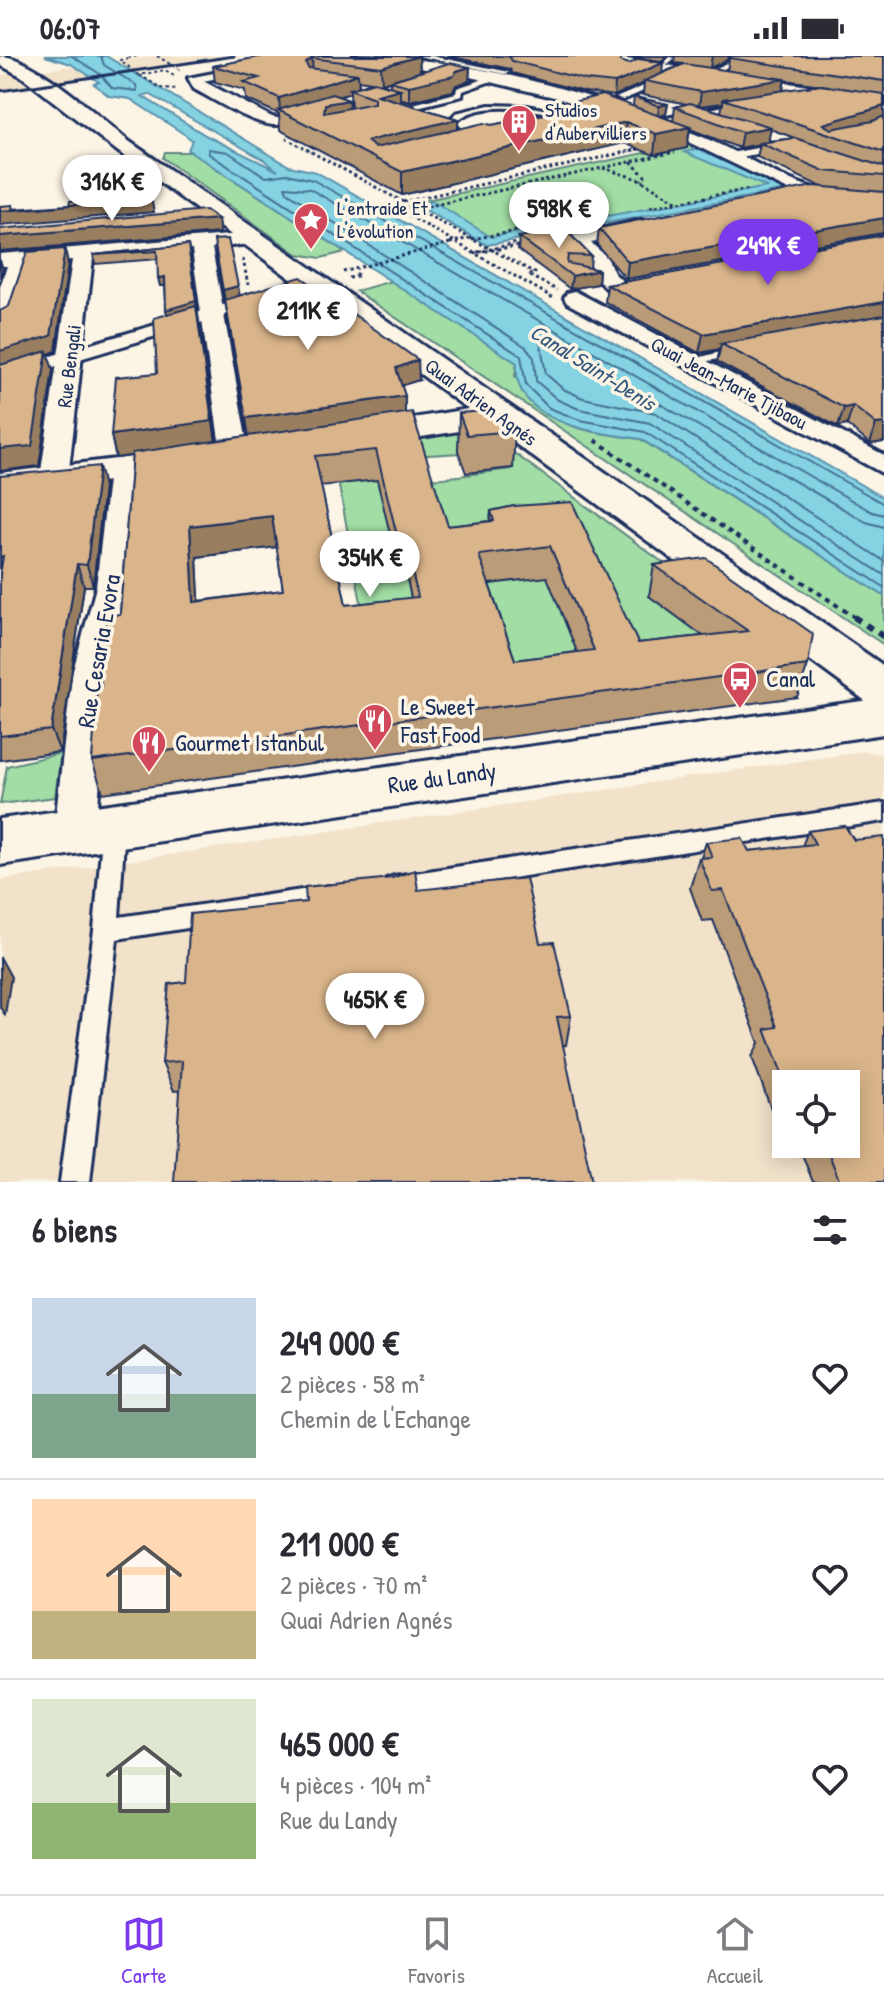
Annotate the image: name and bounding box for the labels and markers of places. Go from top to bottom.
place label: Studios d'Aubervilliers [545,96,647,146]
building icon: Studios d'Aubervilliers [500,103,538,153]
pin: 316K € [47,155,177,223]
pin: 598K € [494,182,624,250]
place label: L'entraide Et L'évolution [337,194,429,244]
place icon: L'entraide Et L'évolution [292,201,330,251]
pin: 249K € [703,219,833,287]
pin: 211K € [243,284,373,352]
pin: 354K € [305,531,435,599]
bus stop icon: Canal [721,660,759,710]
place label: Canal [766,662,816,694]
place label: Le Sweet Fast Food [400,690,480,750]
restaurant icon: Le Sweet Fast Food [356,702,394,752]
restaurant icon: Gourmet Istanbul [130,724,168,774]
place label: Gourmet Istanbul [175,726,325,758]
pin: 465K € [310,973,440,1041]

